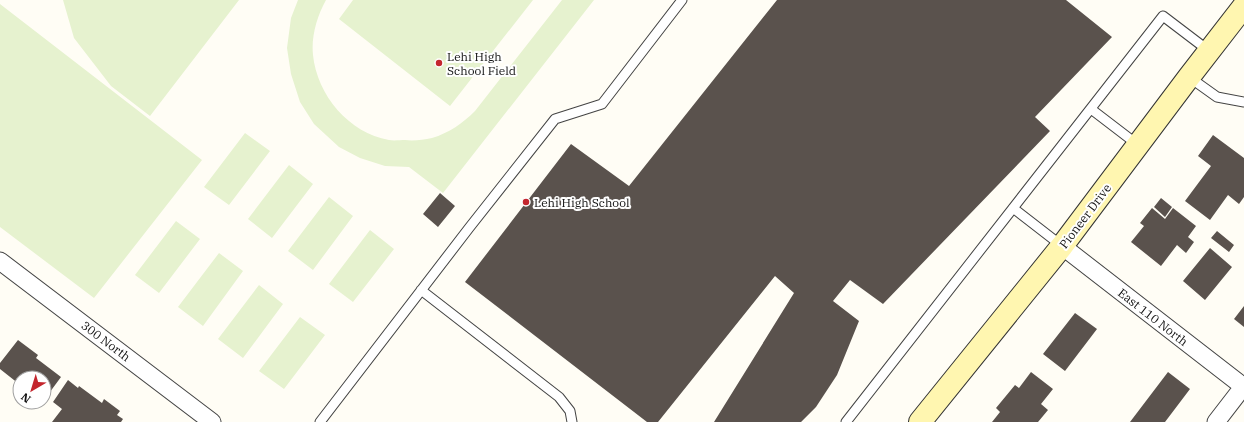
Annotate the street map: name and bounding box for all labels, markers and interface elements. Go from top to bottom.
place label: Lehi High School Field [447,49,516,78]
marker: Lehi High School Field [434,58,444,68]
street label: Pioneer Drive [1056,181,1114,251]
place label: Lehi High School [534,195,630,210]
marker: Lehi High School [521,197,531,207]
street label: East 110 North [1115,285,1191,349]
street label: 300 North [78,318,134,365]
north arrow [12,370,52,410]
text: N [18,390,34,406]

